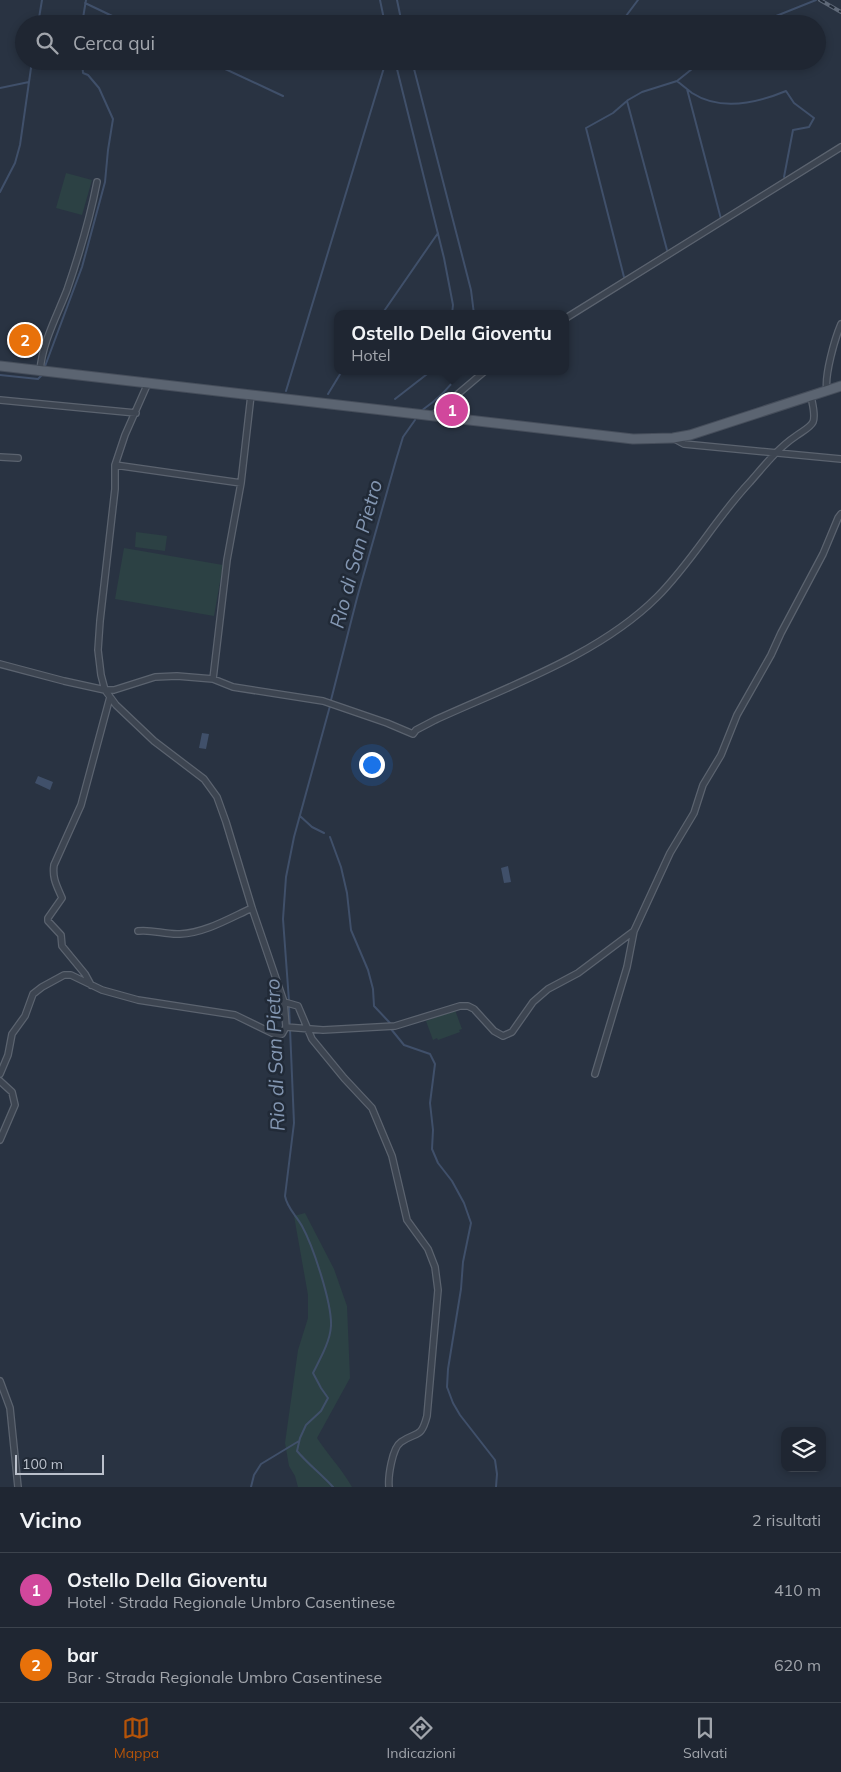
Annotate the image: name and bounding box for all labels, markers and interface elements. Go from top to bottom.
search box [15,15,826,70]
icon: search [33,29,61,57]
text: Cerca qui [73,31,155,55]
popup [334,310,569,375]
pin: 2 [9,321,41,359]
text: Ostello Della Gioventu [351,321,552,345]
text: Hotel [351,345,391,365]
pin: 1 [436,391,468,429]
water label: Rio di San Pietro [324,477,387,631]
your location [359,752,385,778]
water label: Rio di San Pietro [259,978,290,1132]
map controls [781,1427,826,1472]
button: layers [781,1427,826,1472]
scale bar [15,1452,104,1475]
text: 100 m [22,1455,63,1473]
text: Vicino [20,1507,82,1533]
text: 2 risultati [752,1510,821,1530]
text: Ostello Della Gioventu [67,1568,268,1592]
text: 1 [31,1580,41,1600]
text: 410 m [774,1580,821,1600]
text: Hotel · Strada Regionale Umbro Casentinese [67,1592,395,1612]
text: bar [67,1643,98,1667]
text: 2 [31,1655,41,1675]
text: 620 m [774,1655,821,1675]
text: Bar · Strada Regionale Umbro Casentinese [67,1667,382,1687]
tab: Mappa [114,1714,159,1762]
tab: Indicazioni [387,1714,456,1762]
tab: Salvati [683,1714,727,1762]

